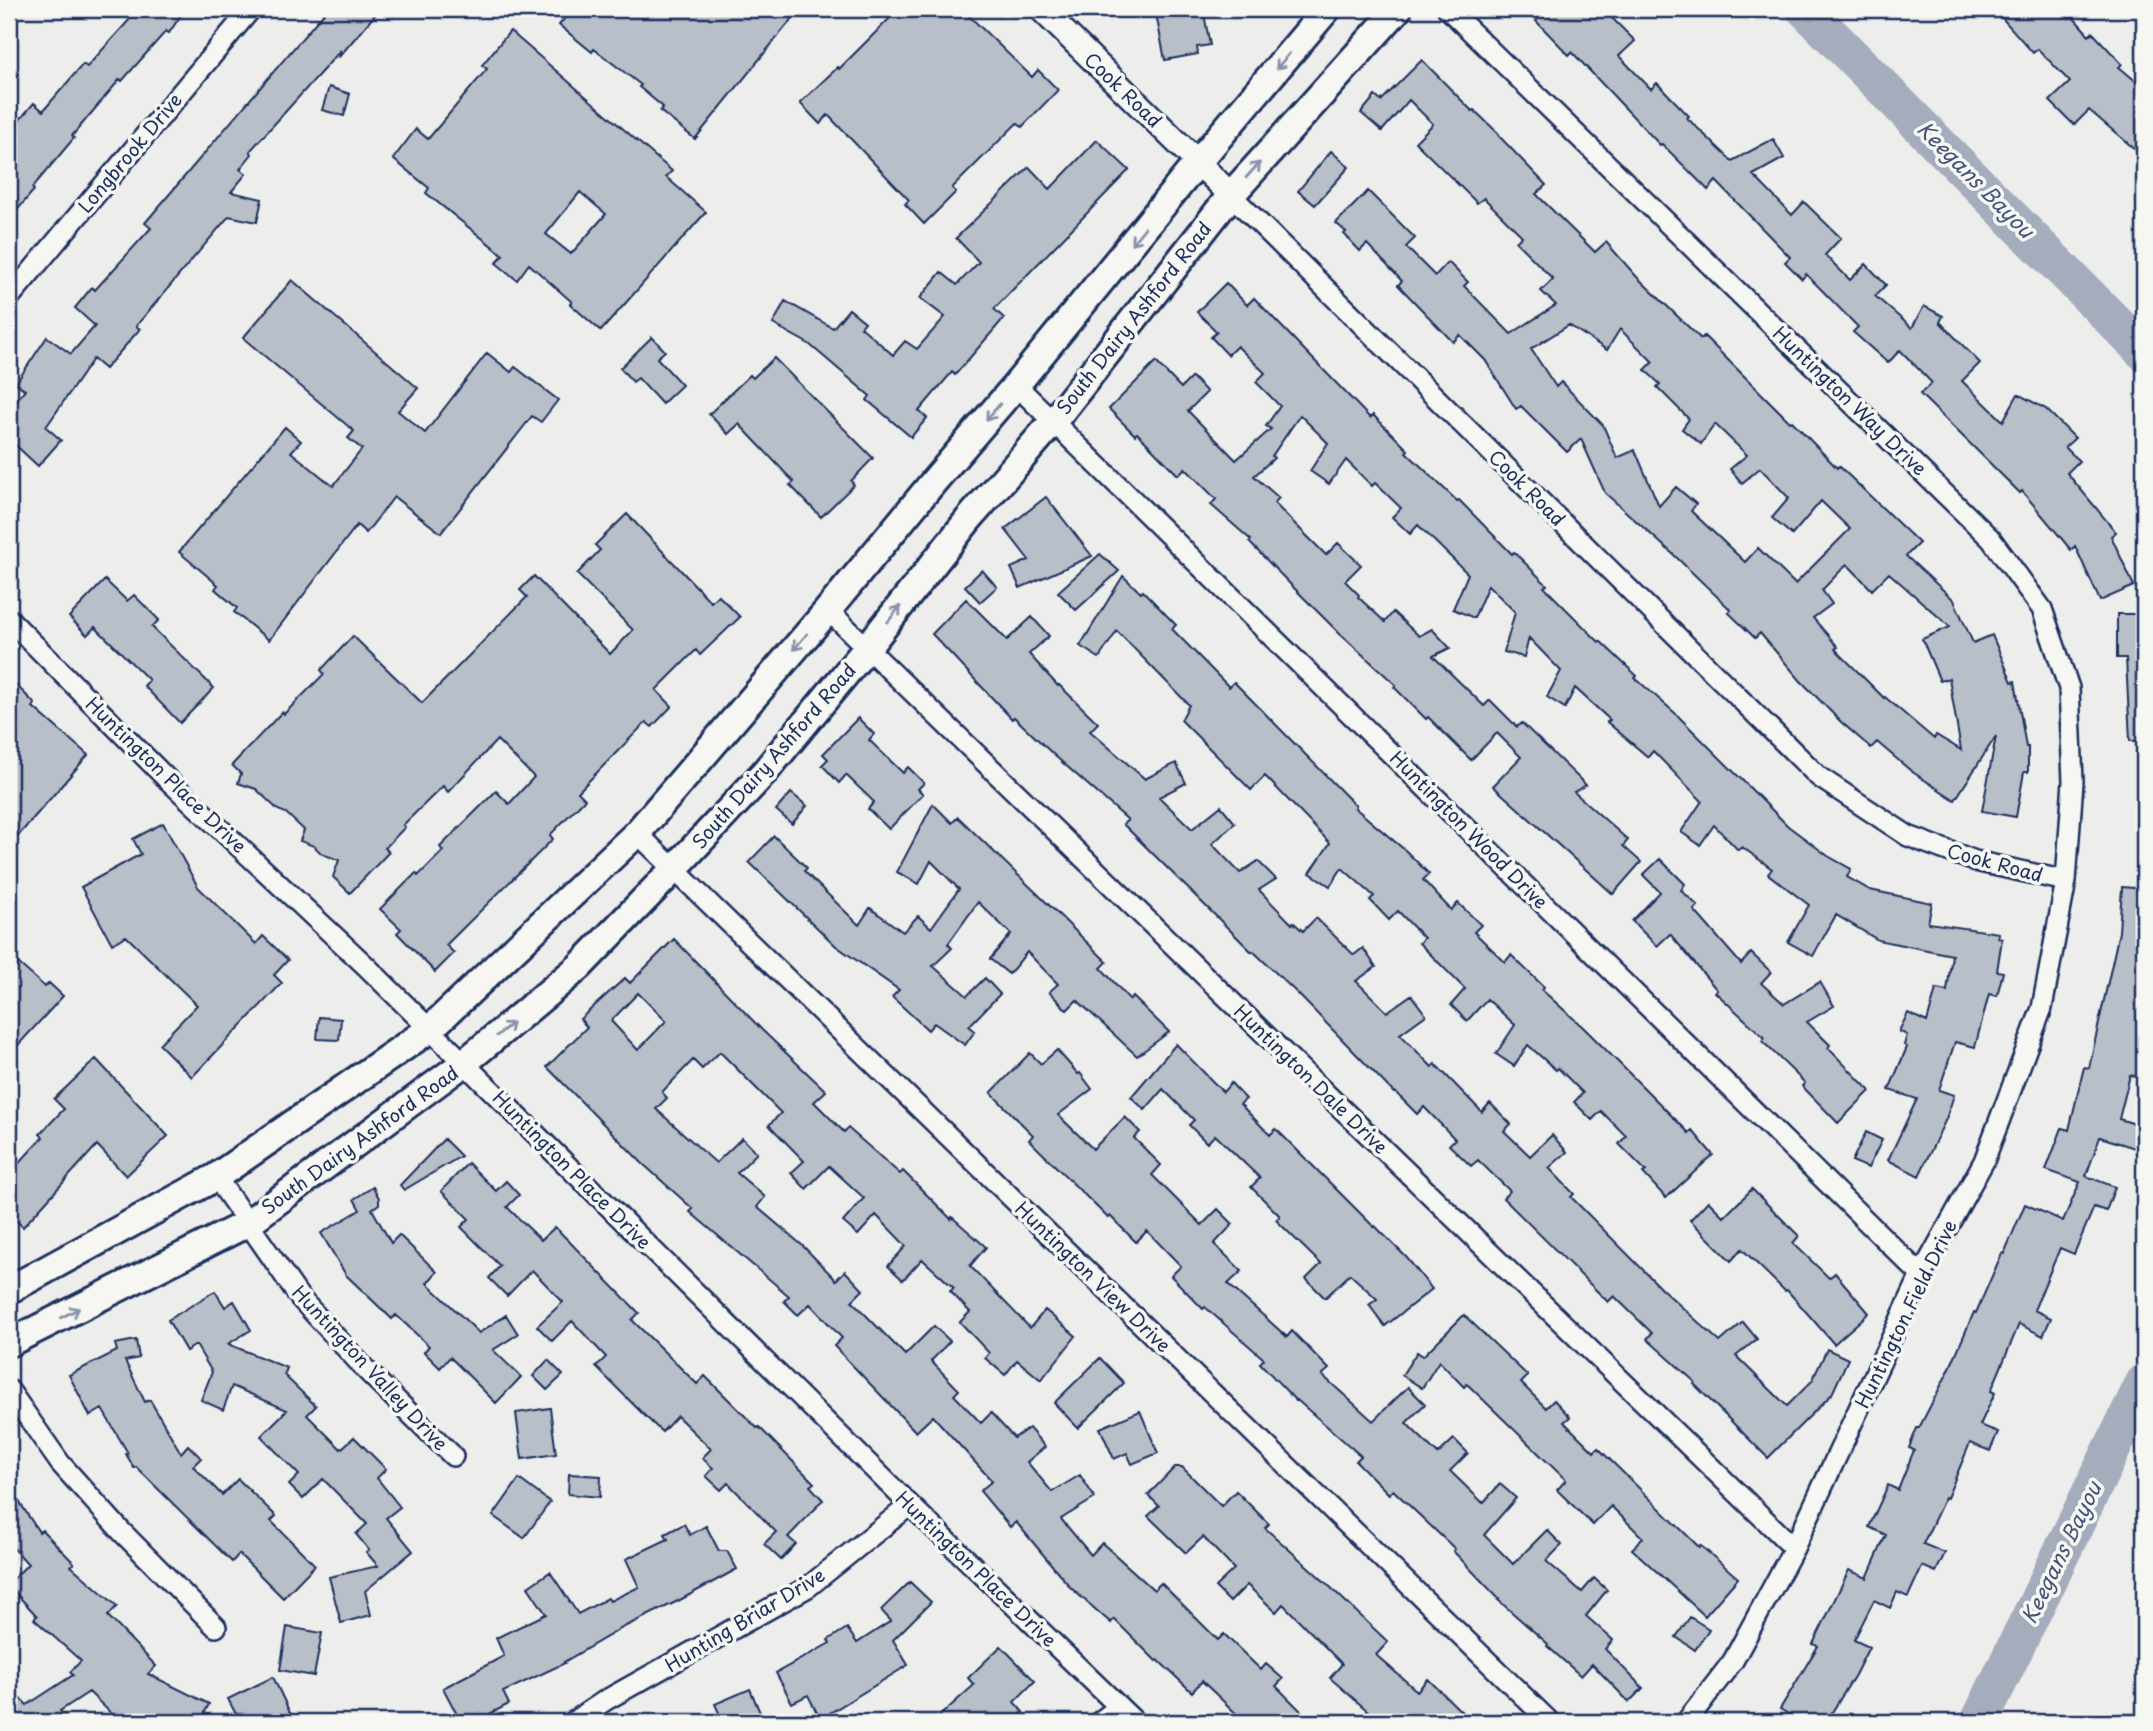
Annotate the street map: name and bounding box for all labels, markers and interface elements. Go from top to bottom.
street label: Cook Road [1079,45,1169,133]
one-way arrow [1275,52,1291,70]
street label: Longbrook Drive [71,86,188,218]
water label: Keegans Bayou [1911,113,2044,246]
one-way arrow [1245,161,1261,179]
street label: South Dairy Ashford Road [1049,215,1217,420]
one-way arrow [1130,226,1145,244]
street label: Huntington Way Drive [1767,319,1934,481]
one-way arrow [985,402,1001,420]
street label: Cook Road [1483,443,1572,532]
one-way arrow [887,605,902,623]
one-way arrow [792,633,808,651]
street label: South Dairy Ashford Road [685,657,862,854]
street label: Huntington Place Drive [80,690,253,859]
street label: Huntington Wood Drive [1384,744,1555,915]
street label: Cook Road [1944,836,2046,888]
street label: Huntington Dale Drive [1228,997,1395,1159]
one-way arrow [495,1021,513,1037]
street label: South Dairy Ashford Road [255,1058,464,1220]
street label: Huntington Place Drive [487,1084,658,1255]
street label: Huntington View Drive [1010,1194,1178,1358]
street label: Huntington Field Drive [1847,1215,1963,1412]
street label: Huntington Valley Drive [286,1278,455,1456]
one-way arrow [59,1305,80,1319]
water label: Keegans Bayou [2012,1474,2109,1629]
street label: Huntington Place Drive [890,1484,1063,1653]
street label: Hunting Briar Drive [659,1560,830,1678]

